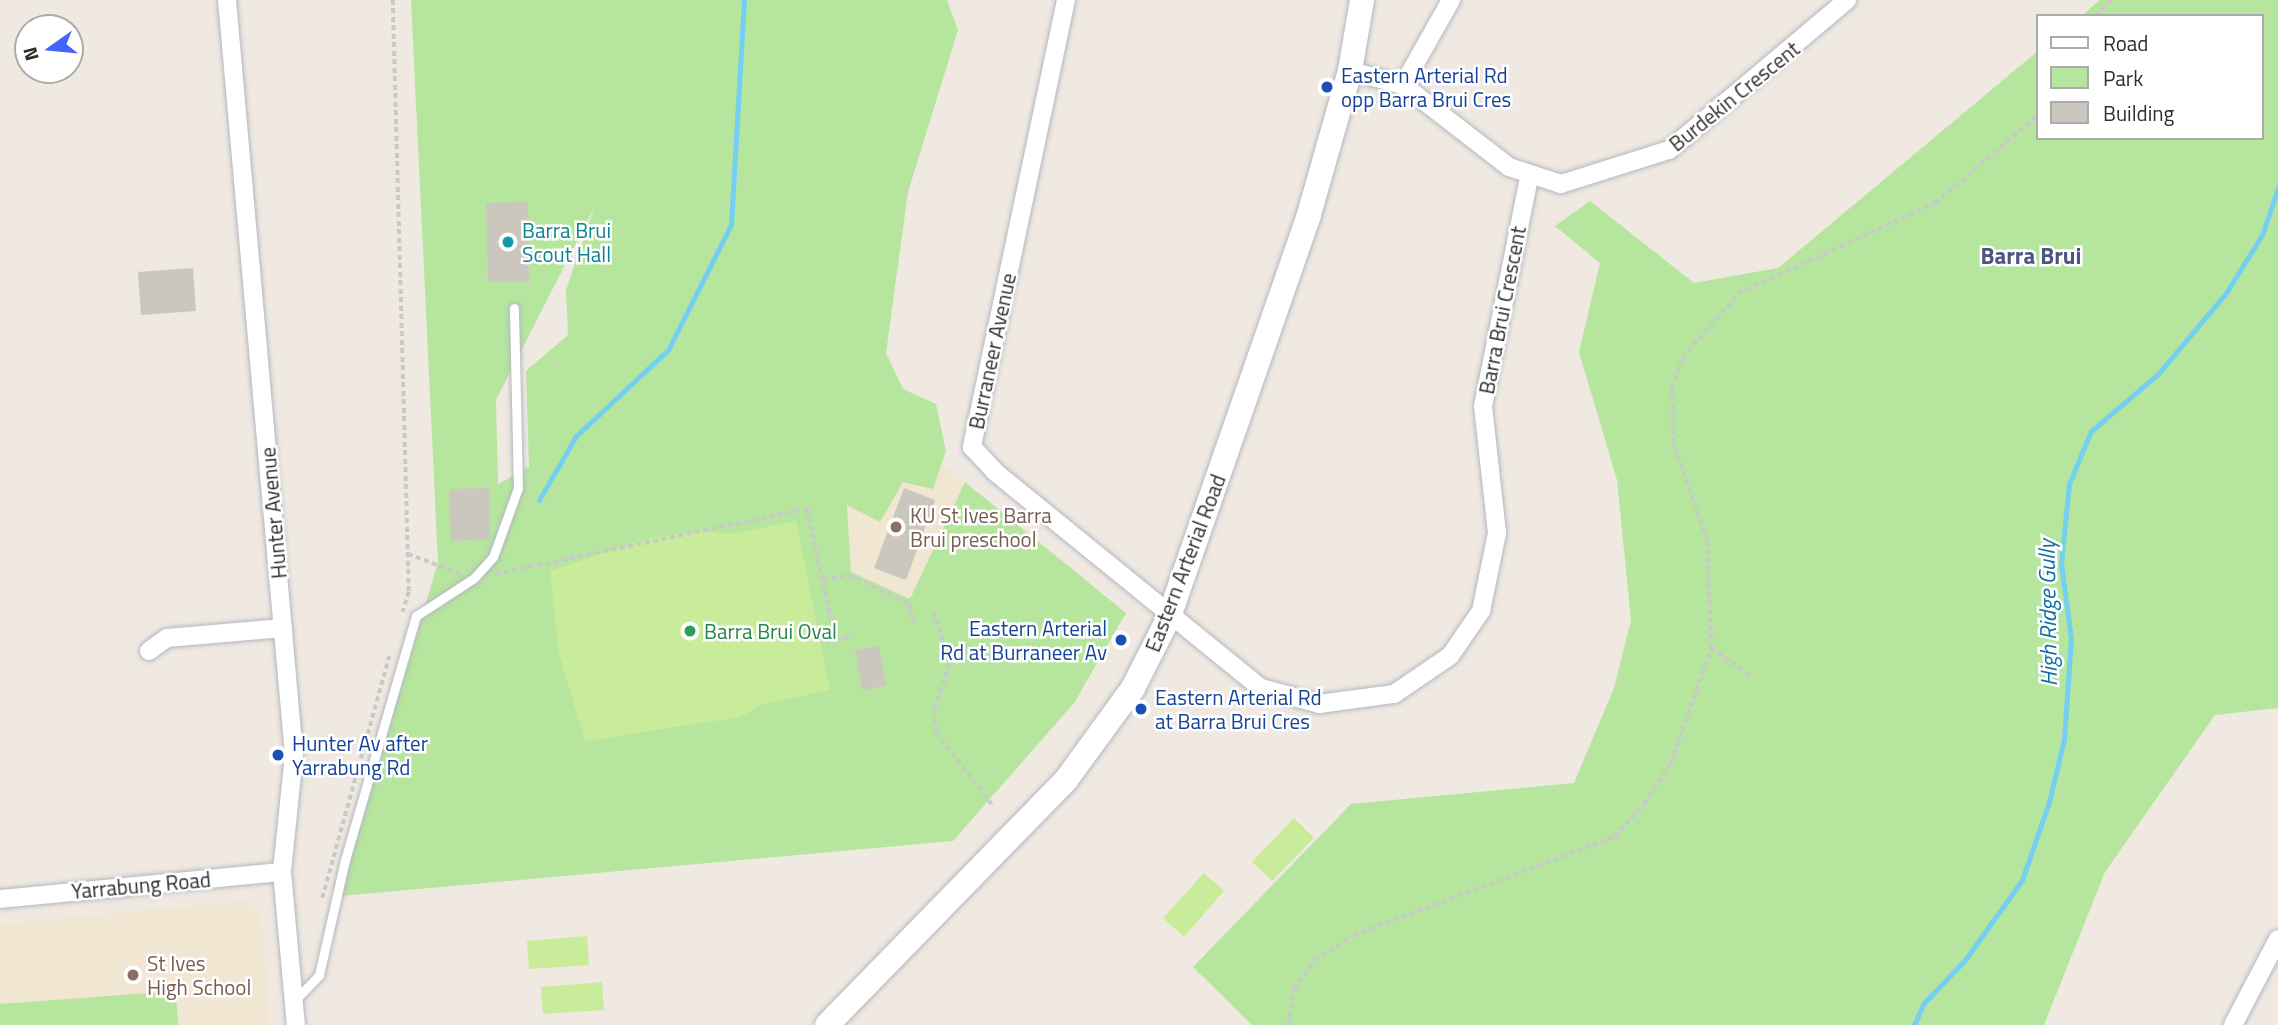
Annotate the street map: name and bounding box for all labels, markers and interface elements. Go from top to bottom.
north arrow [14,14,84,84]
legend [2036,14,2264,140]
text: Road [2103,27,2148,59]
street label: Burdekin Crescent [1664,36,1804,156]
text: N [14,44,46,64]
place label: Eastern Arterial Rd opp Barra Brui Cres [1341,62,1511,112]
text: Park [2103,62,2143,94]
marker: Eastern Arterial Rd opp Barra Brui Cres [1319,79,1335,95]
text: Building [2103,97,2174,129]
place label: Barra Brui Scout Hall [522,217,611,267]
street label: Barra Brui Crescent [1473,224,1531,396]
marker: Barra Brui Scout Hall [500,234,516,250]
district label: Barra Brui [1981,242,2081,270]
street label: Burraneer Avenue [963,271,1021,431]
street label: Hunter Avenue [255,446,291,580]
street label: Eastern Arterial Road [1140,471,1230,655]
place label: KU St Ives Barra Brui preschool [910,502,1052,552]
marker: KU St Ives Barra Brui preschool [888,519,904,535]
water label: High Ridge Gully [2033,539,2063,687]
place label: Eastern Arterial Rd at Burraneer Av [940,615,1107,665]
place label: Barra Brui Oval [704,618,837,644]
marker: Barra Brui Oval [682,623,698,639]
marker: Eastern Arterial Rd at Burraneer Av [1113,632,1129,648]
place label: Eastern Arterial Rd at Barra Brui Cres [1155,684,1322,734]
marker: Eastern Arterial Rd at Barra Brui Cres [1133,701,1149,717]
place label: Hunter Av after Yarrabung Rd [292,730,428,780]
marker: Hunter Av after Yarrabung Rd [270,747,286,763]
street label: Yarrabung Road [70,866,212,904]
place label: St Ives High School [147,950,251,1000]
marker: St Ives High School [125,967,141,983]

